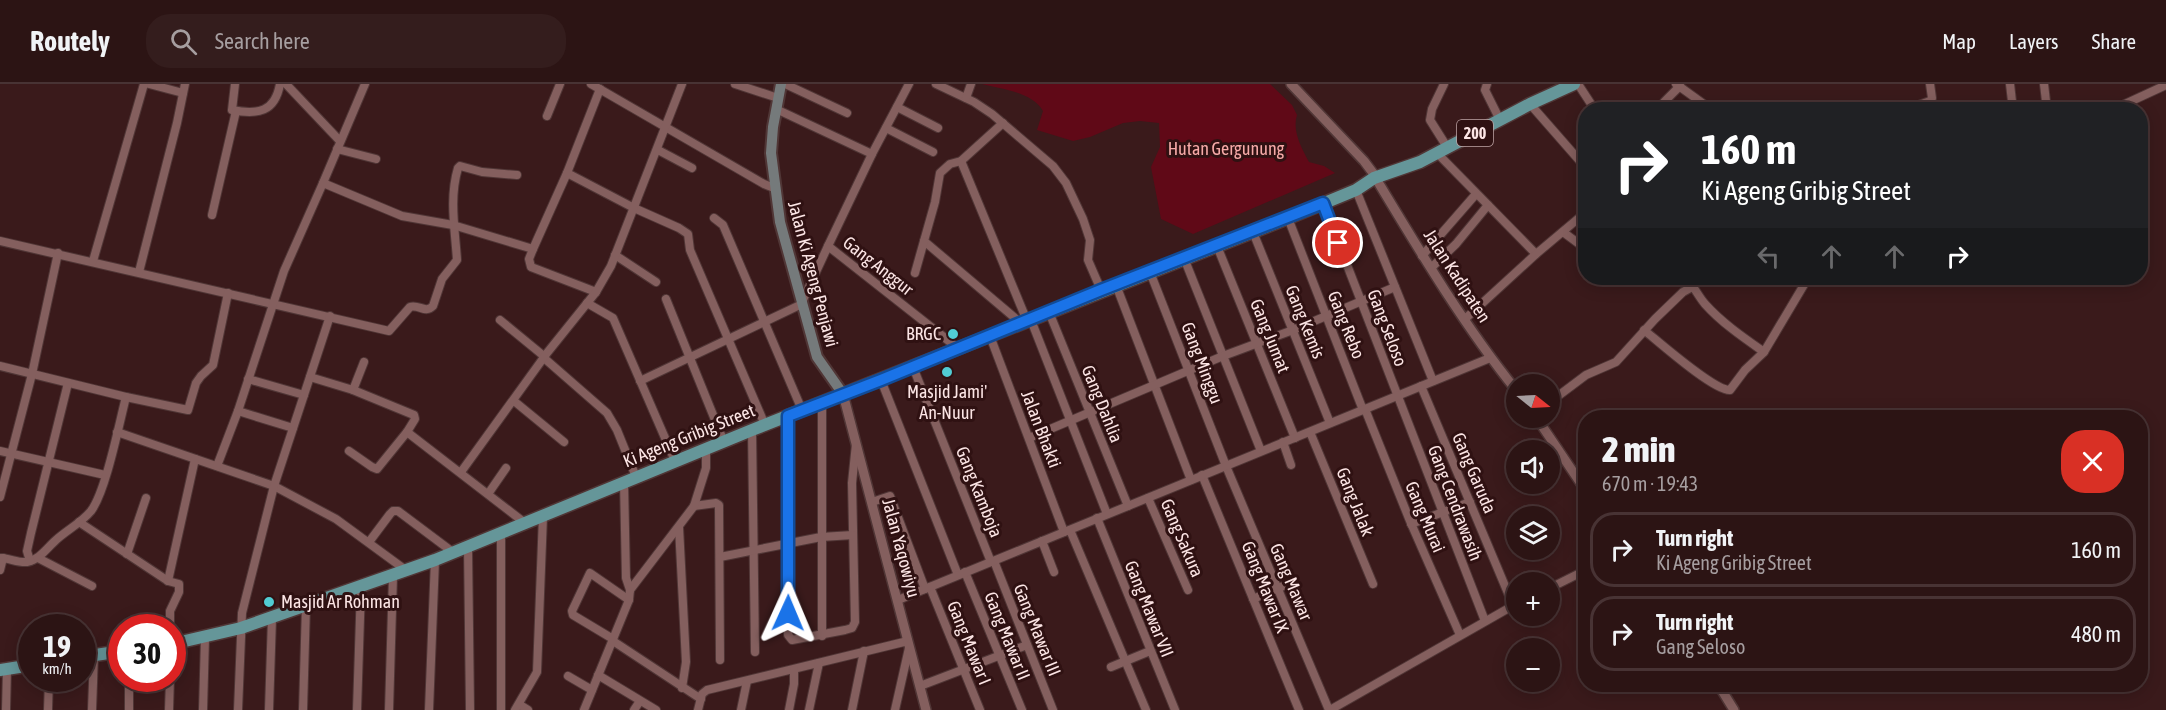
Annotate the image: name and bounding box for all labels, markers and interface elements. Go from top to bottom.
search box [146,14,566,68]
text: Routely [30,25,110,57]
icon: search [167,25,200,58]
text: Search here [215,28,310,54]
text: Map [1942,29,1976,53]
text: Layers [2009,29,2059,53]
text: Share [2092,29,2136,53]
road number: 200 [1457,120,1493,146]
text: 160 m [1701,125,1796,173]
icon: right [1602,126,1680,204]
park label: Hutan Gergunung [1168,138,1285,159]
text: Ki Ageng Gribig Street [1701,175,1911,206]
street label: Jalan Ki Ageng Penjawi [784,199,843,349]
pin [1312,217,1363,268]
street label: Jalan Kadipaten [1420,225,1495,326]
icon: arrive [1321,226,1354,259]
street label: Gang Anggur [839,232,918,300]
icon: left [1752,240,1785,273]
icon: ahead [1815,240,1848,273]
icon: ahead [1878,240,1911,273]
icon: right [1941,240,1974,273]
street label: Gang Kemis [1281,282,1330,361]
street label: Gang Seloso [1363,287,1412,369]
street label: Gang Rebo [1323,288,1370,362]
street label: Gang Jumat [1246,296,1295,376]
street label: Gang Minggu [1177,319,1228,407]
place label: BRGC [906,323,941,344]
marker: BRGC [946,327,960,341]
street label: Gang Dahlia [1077,362,1127,445]
marker: Masjid Jami' An-Nuur [940,365,954,379]
north arrow [1506,374,1560,428]
map controls [1506,374,1560,692]
place label: Masjid Jami' An-Nuur [907,381,987,423]
street label: Jalan Bhakti [1017,387,1066,471]
street label: Ki Ageng Gribig Street [620,400,758,472]
text: 2 min [1602,428,1676,470]
street label: Gang Garuda [1448,429,1501,516]
button: close [2061,430,2124,493]
button: sound [1506,440,1560,494]
street label: Gang Cendrawasih [1424,442,1487,563]
street label: Gang Kamboja [952,443,1007,540]
street label: Gang Jalak [1332,464,1379,539]
text: 670 m · 19:43 [1602,472,1698,495]
street label: Gang Murai [1401,478,1450,555]
street label: Jalan Yaqowiyu [878,496,925,600]
street label: Gang Sakura [1157,496,1208,580]
button: layers [1506,506,1560,560]
text: Turn right [1656,525,1733,551]
icon: right [1605,533,1638,566]
text: 160 m [2071,537,2121,563]
street label: Gang Mawar IX [1238,538,1294,636]
street label: Gang Mawar [1266,540,1317,624]
text: Ki Ageng Gribig Street [1656,551,1812,574]
street label: Gang Mawar VII [1121,558,1178,660]
button: + [1506,572,1560,626]
position arrow [756,581,820,645]
street label: Gang Mawar III [1009,581,1065,679]
street label: Gang Mawar II [980,589,1034,683]
place label: Masjid Ar Rohman [281,591,400,612]
marker: Masjid Ar Rohman [262,595,276,609]
street label: Gang Mawar I [943,598,996,688]
text: Turn right [1656,609,1733,635]
speed limit sign: 30 [108,614,186,692]
icon: right [1605,617,1638,650]
text: 480 m [2071,621,2121,647]
text: 19 [43,629,71,663]
text: Gang Seloso [1656,635,1745,658]
button: − [1506,638,1560,692]
text: km/h [42,660,72,677]

